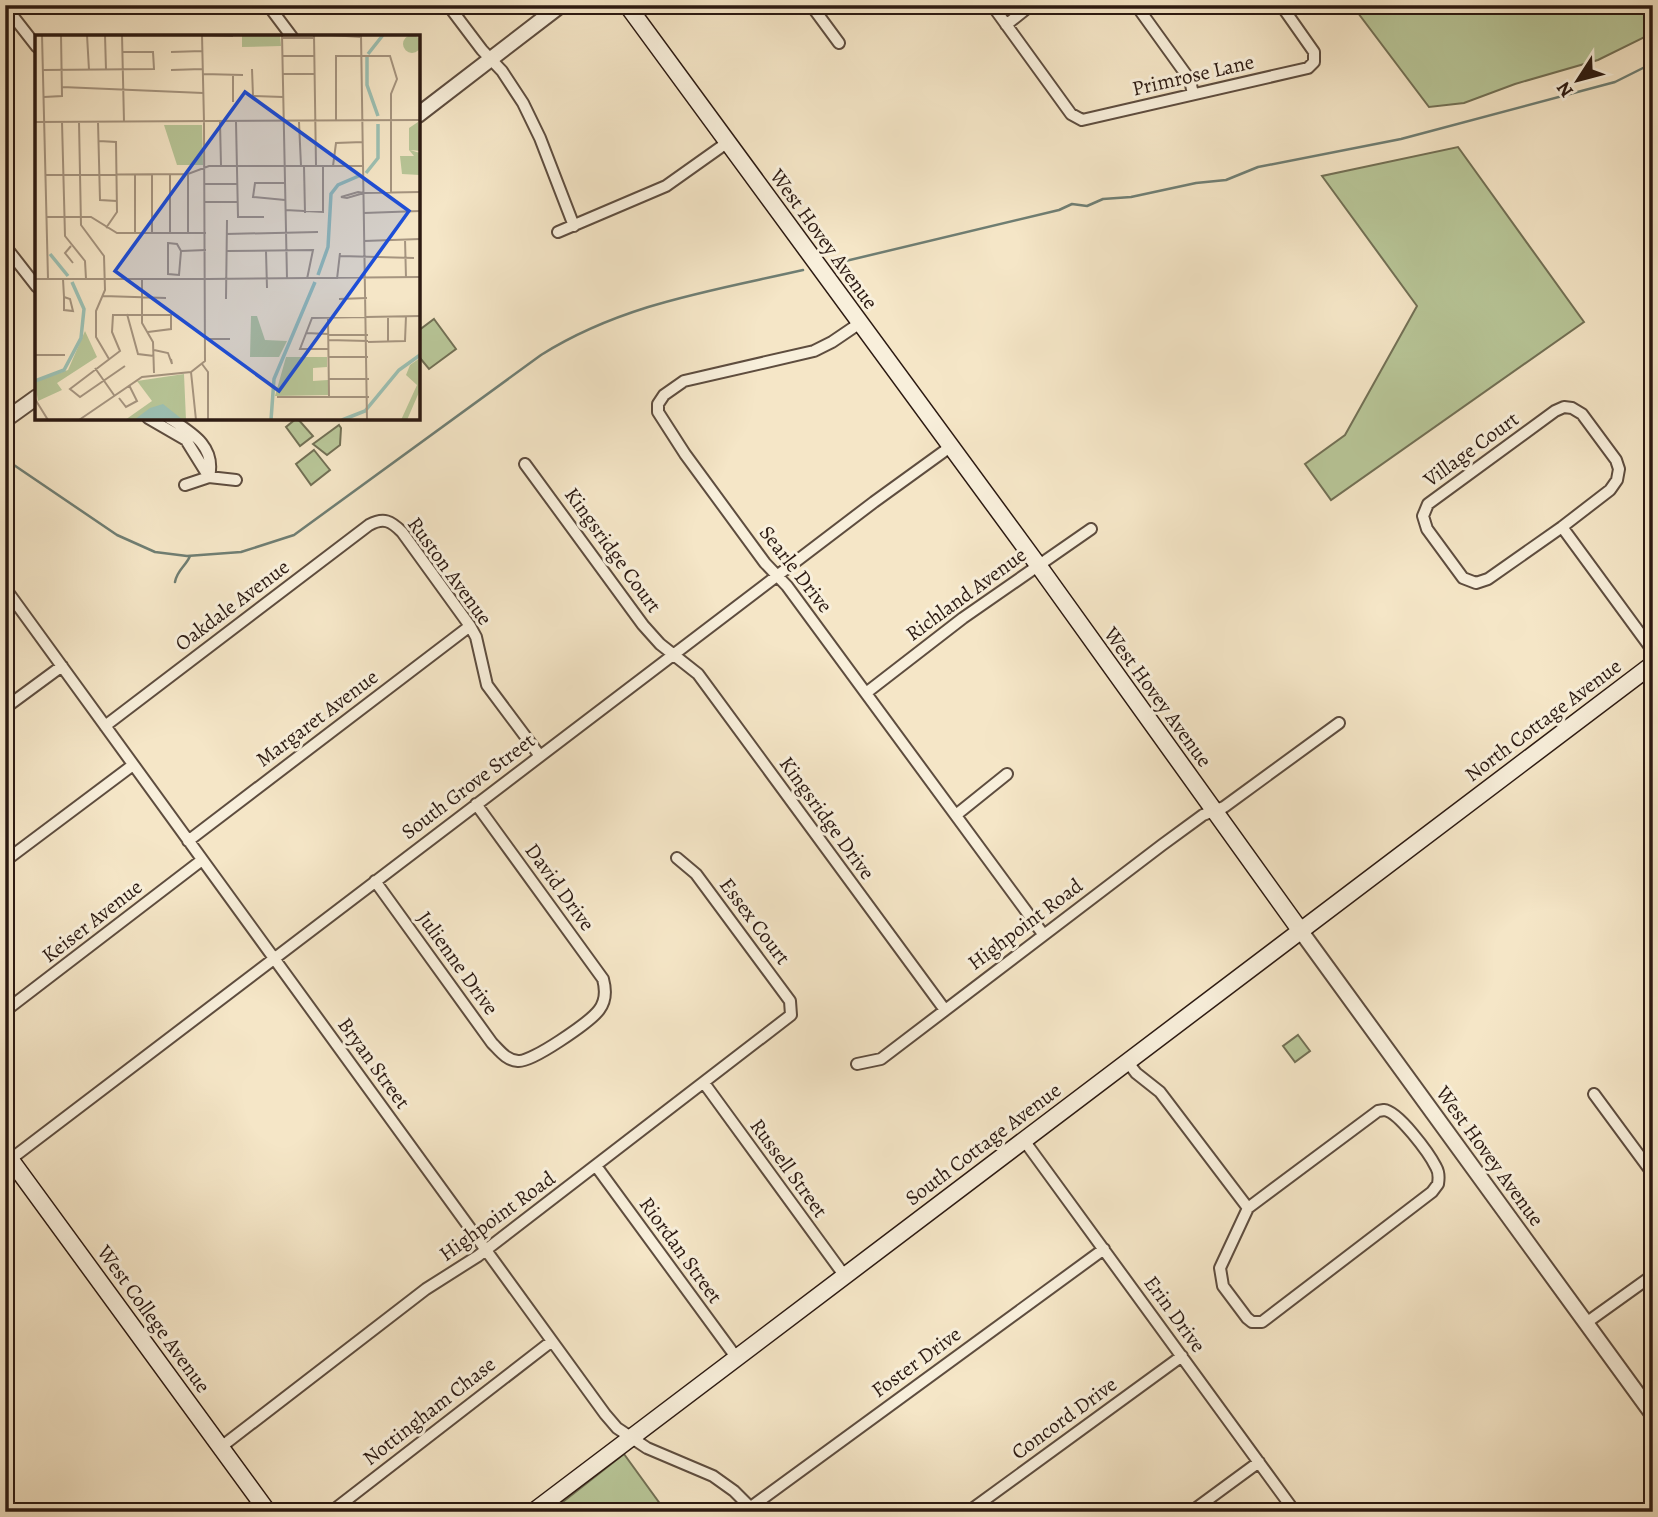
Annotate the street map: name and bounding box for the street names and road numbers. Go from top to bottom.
street label: Primrose Lane [1129,47,1257,103]
street label: West Hovey Avenue [763,162,884,315]
street label: Village Court [1417,405,1524,494]
street label: Kingsridge Court [558,482,668,618]
street label: Ruston Avenue [401,511,499,631]
street label: Searle Drive [753,519,839,619]
street label: Richland Avenue [900,541,1032,647]
street label: Oakdale Avenue [169,553,295,657]
street label: West Hovey Avenue [1097,620,1218,773]
street label: North Cottage Avenue [1459,652,1627,788]
street label: Margaret Avenue [250,663,384,773]
street label: South Grove Street [395,726,541,846]
street label: Kingsridge Drive [773,751,881,885]
street label: David Drive [519,838,601,936]
street label: Highpoint Road [962,871,1089,976]
street label: Essex Court [713,872,797,970]
street label: Keiser Avenue [36,873,148,969]
street label: Julienne Drive [411,906,505,1020]
street label: Bryan Street [331,1012,417,1114]
street label: South Cottage Avenue [899,1076,1067,1212]
street label: West Hovey Avenue [1429,1079,1550,1232]
street label: Russell Street [744,1113,834,1223]
street label: Highpoint Road [433,1164,561,1268]
street label: Riordan Street [633,1191,729,1309]
street label: West College Avenue [90,1239,217,1399]
street label: Erin Drive [1138,1270,1212,1358]
street label: Foster Drive [866,1320,966,1404]
street label: Nottingham Chase [357,1350,501,1472]
street label: Concord Drive [1006,1370,1122,1466]

